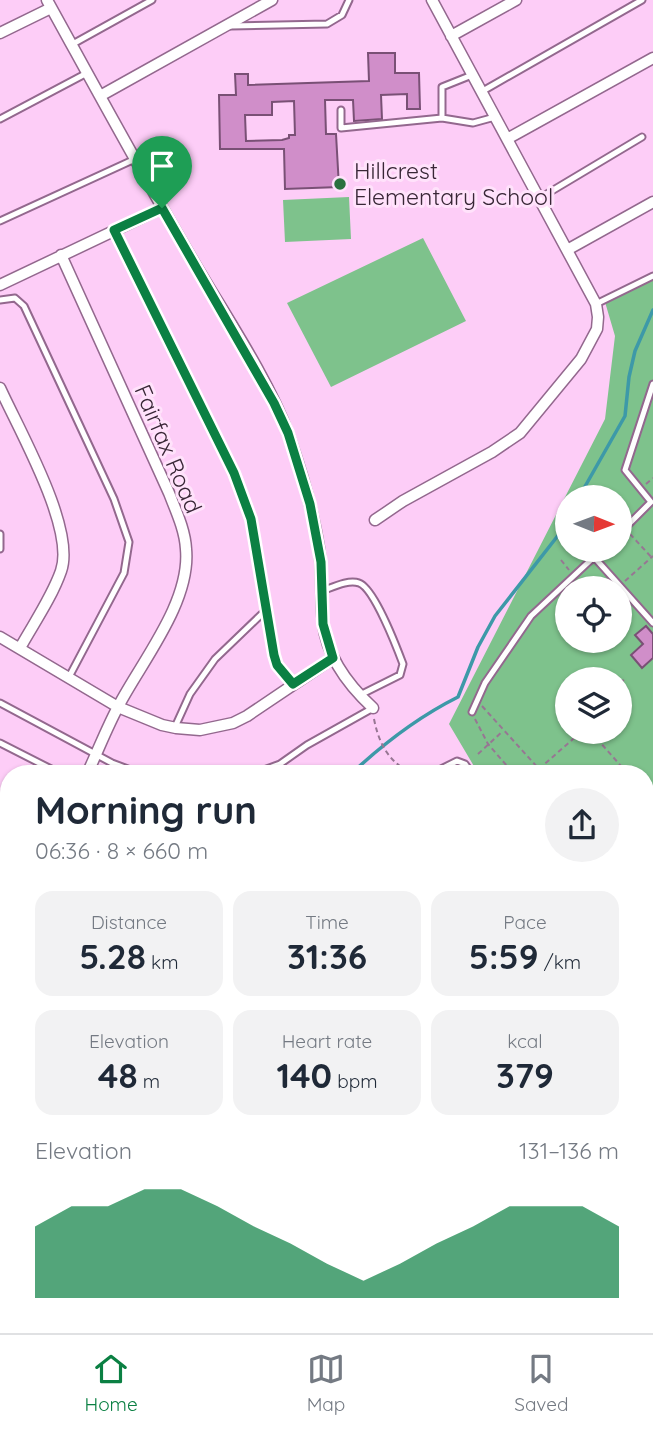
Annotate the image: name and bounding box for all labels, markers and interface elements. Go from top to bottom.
pin [132,136,192,208]
icon: arrive [143,147,181,185]
place label: Hillcrest Elementary School [354,156,553,211]
marker: Hillcrest Elementary School [332,176,348,192]
street label: Fairfax Road [128,380,209,518]
north arrow [555,485,632,562]
map controls [555,485,632,744]
button: locate [555,576,632,653]
button: layers [555,667,632,744]
text: Morning run [35,786,257,834]
button: share [545,788,619,862]
text: 06:36 · 8 × 660 m [35,836,208,865]
text: Distance [91,910,167,934]
text: Time [305,910,349,934]
text: Pace [503,910,547,934]
text: 5.28 [79,934,146,978]
text: 31:36 [287,934,367,978]
text: 5:59 [469,934,539,978]
text: km [146,950,179,974]
text: /km [539,950,581,974]
text: Elevation [89,1029,169,1053]
text: Heart rate [282,1029,372,1053]
text: kcal [507,1029,543,1053]
text: 48 [98,1053,138,1097]
text: 140 [276,1053,332,1097]
text: 379 [496,1053,554,1097]
text: m [138,1069,160,1093]
text: bpm [332,1069,378,1093]
text: Elevation [35,1136,132,1165]
text: 131–136 m [519,1136,619,1165]
tab: Home [84,1350,138,1416]
tab: Map [307,1350,345,1416]
tab: Saved [514,1350,569,1416]

